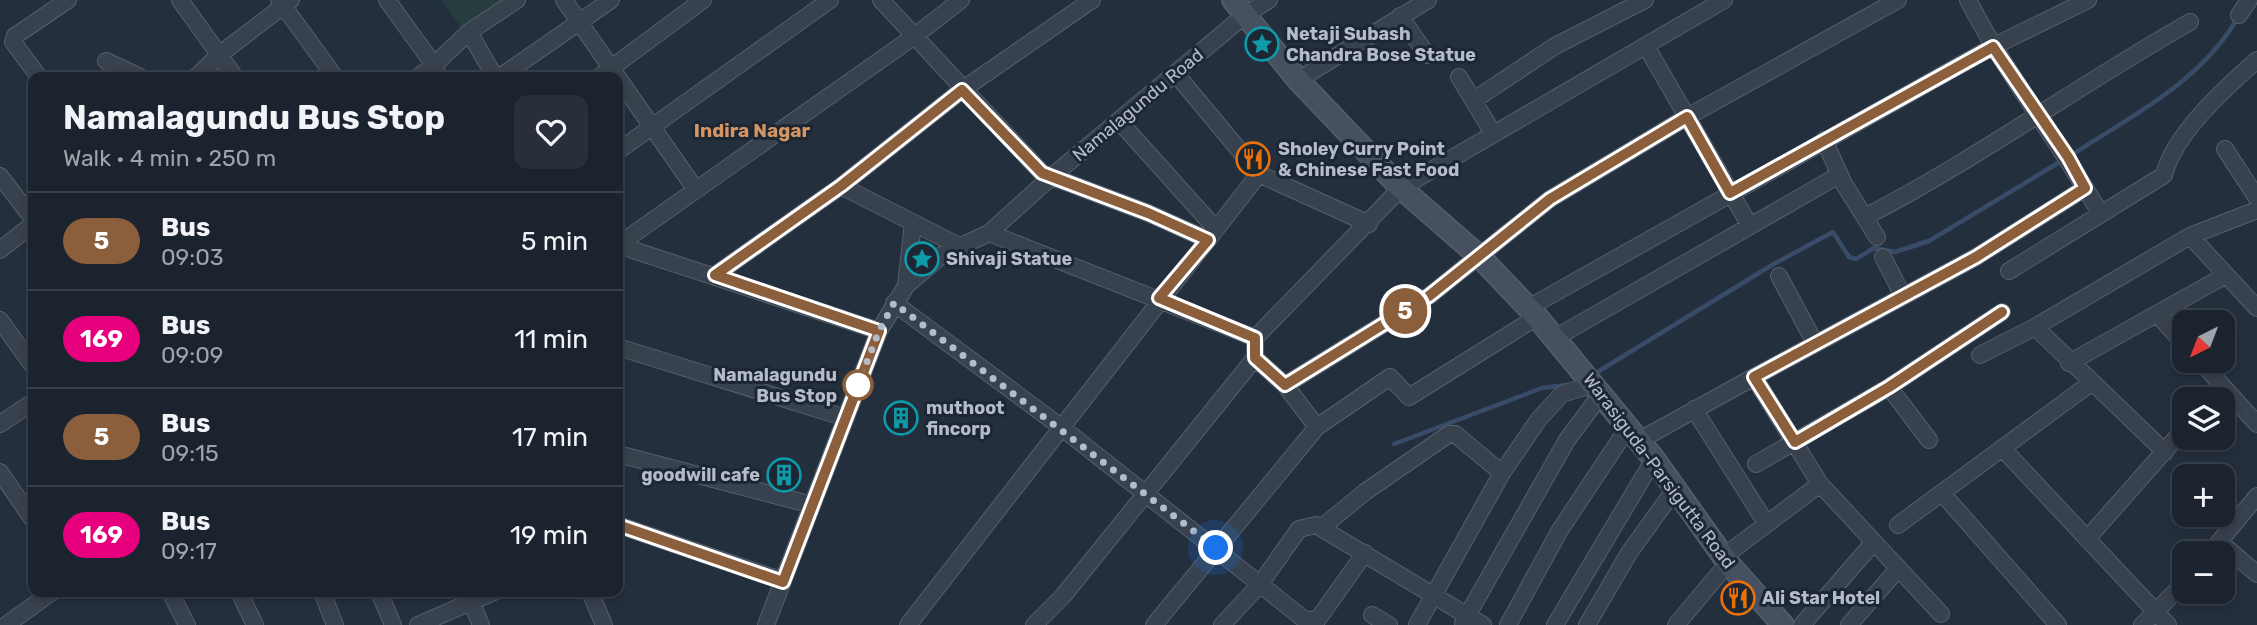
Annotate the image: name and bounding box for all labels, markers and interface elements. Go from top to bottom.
place label: Netaji Subash Chandra Bose Statue [1286,23,1476,66]
place icon: Netaji Subash Chandra Bose Statue [1243,25,1281,63]
street label: Namalagundu Road [1068,44,1208,166]
button: heart [514,95,588,169]
text: Namalagundu Bus Stop [63,98,445,137]
district label: Indira Nagar [694,119,811,142]
place label: Sholey Curry Point & Chinese Fast Food [1278,138,1459,181]
restaurant icon: Sholey Curry Point & Chinese Fast Food [1234,140,1272,178]
text: Walk · 4 min · 250 m [63,144,276,172]
text: Bus [161,212,210,243]
text: 5 min [521,226,588,257]
text: 5 [94,227,109,255]
place icon: Shivaji Statue [903,240,941,278]
text: 09:03 [161,243,224,271]
place label: Shivaji Statue [946,248,1073,270]
line badge: 5 [1382,288,1428,334]
text: 5 [1397,297,1413,325]
text: Bus [161,310,210,341]
north arrow [2172,310,2235,373]
map controls [2172,310,2235,604]
text: 11 min [514,324,588,355]
text: 169 [80,325,123,353]
text: 09:09 [161,341,223,369]
place label: Namalagundu Bus Stop [713,364,837,407]
street label: Warasiguda-Parsigutta Road [1578,369,1740,573]
marker: Namalagundu Bus Stop [843,370,873,400]
button: layers [2172,387,2235,450]
place label: muthoot fincorp [926,397,1005,440]
building icon: muthoot fincorp [882,399,920,437]
text: Bus [161,408,210,439]
text: 17 min [512,422,588,453]
text: 5 [94,423,109,451]
text: 09:15 [161,439,219,467]
building icon: goodwill cafe [765,456,803,494]
place label: goodwill cafe [641,464,760,486]
button: + [2172,464,2235,527]
text: Bus [161,506,210,537]
text: 19 min [510,520,588,551]
text: 169 [80,521,123,549]
your location [1198,530,1233,565]
text: 09:17 [161,537,217,565]
button: − [2172,541,2235,604]
restaurant icon: Ali Star Hotel [1719,579,1757,617]
place label: Ali Star Hotel [1762,587,1880,609]

